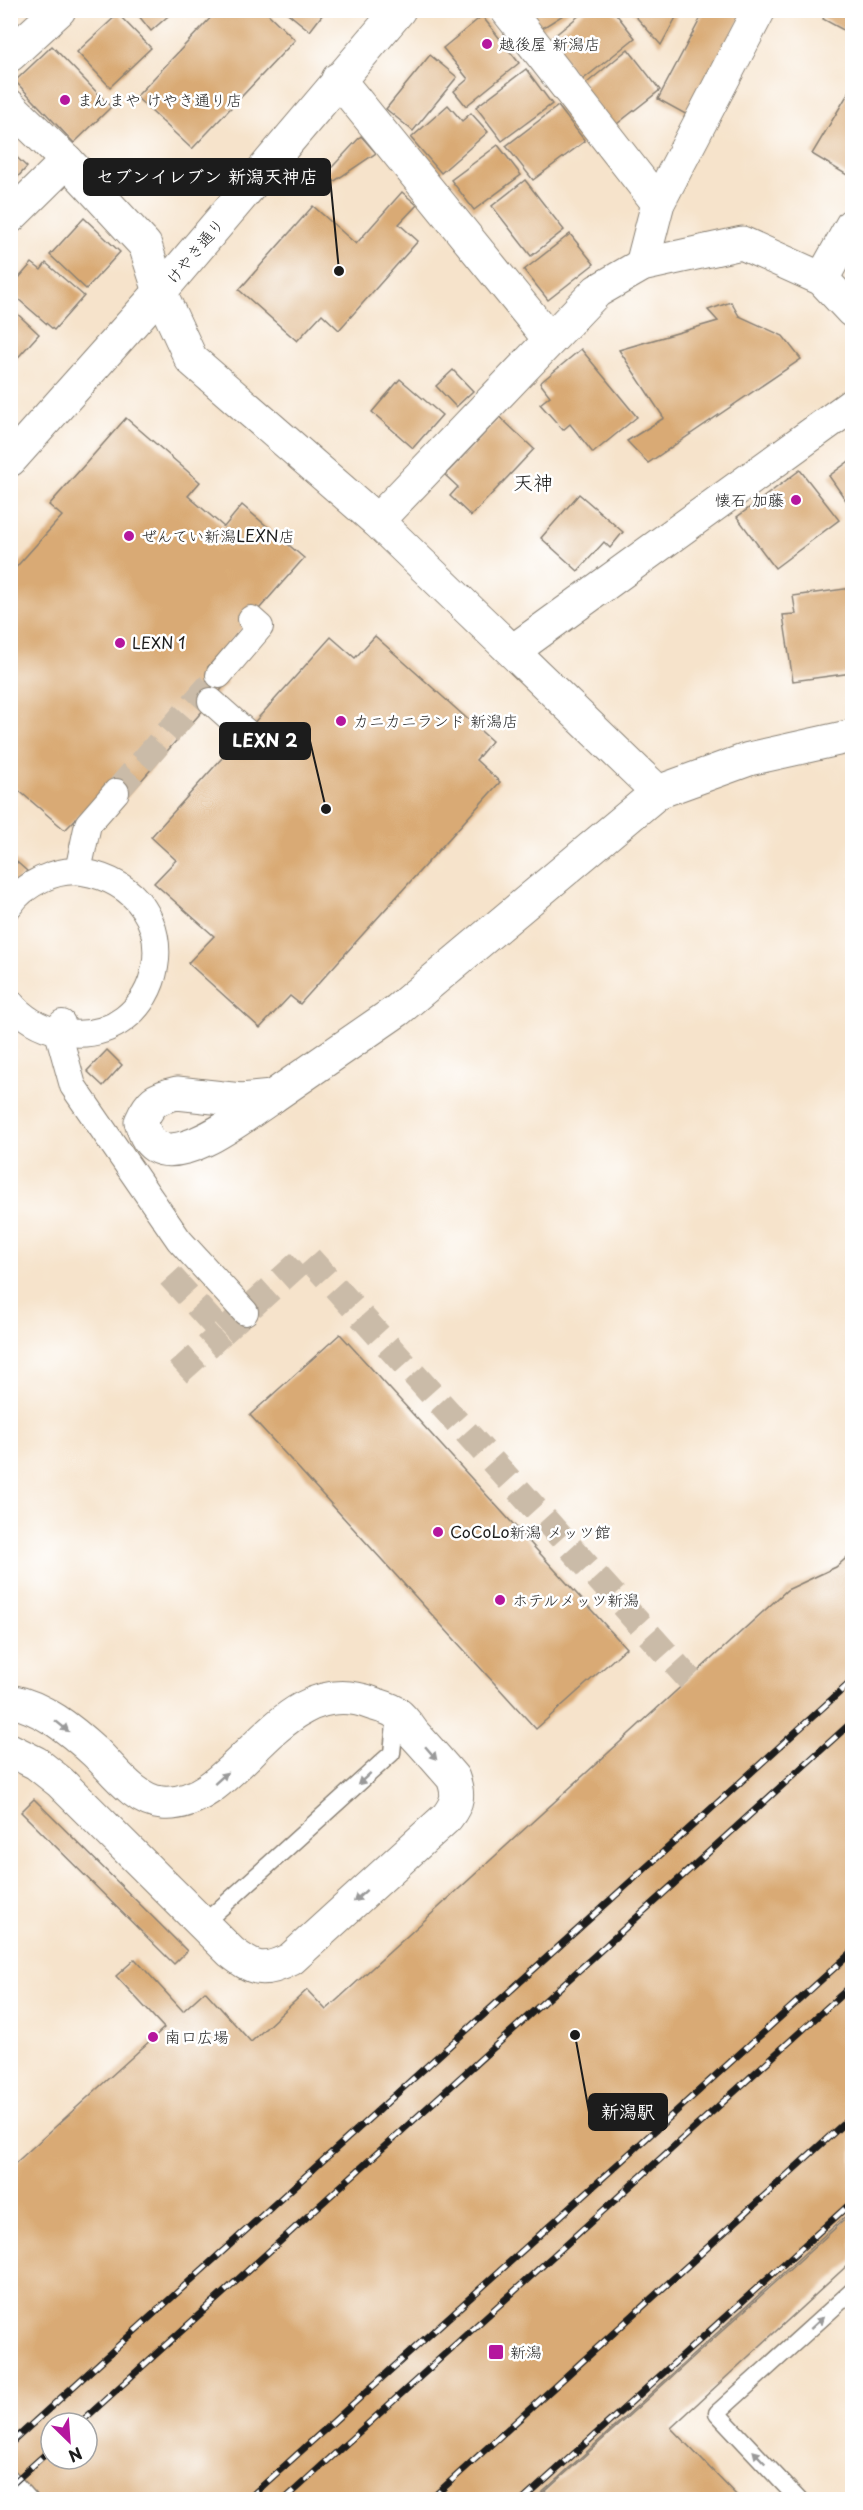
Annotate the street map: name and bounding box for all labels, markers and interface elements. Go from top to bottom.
place label: 越後屋 新潟店 [499,31,600,55]
marker: 越後屋 新潟店 [480,37,494,51]
place label: まんまや けやき通り店 [77,87,242,111]
marker: まんまや けやき通り店 [58,93,72,107]
callout: セブンイレブン 新潟天神店 [84,159,330,195]
text: セブンイレブン 新潟天神店 [96,162,318,189]
street label: けやき通り [159,212,229,289]
district label: 天神 [513,467,553,497]
place label: 懐石 加藤 [715,487,784,511]
marker: 懐石 加藤 [789,493,803,507]
place label: ぜんてい新潟LEXN店 [141,523,295,547]
marker: ぜんてい新潟LEXN店 [122,529,136,543]
place label: LEXN 1 [132,630,186,654]
marker: LEXN 1 [113,636,127,650]
place label: カニカニランド 新潟店 [353,708,518,732]
marker: カニカニランド 新潟店 [334,714,348,728]
callout: LEXN 2 [220,723,310,759]
text: LEXN 2 [232,726,298,753]
place label: CoCoLo新潟 メッツ館 [450,1519,611,1543]
marker: CoCoLo新潟 メッツ館 [431,1525,445,1539]
place label: ホテルメッツ新潟 [512,1587,639,1611]
marker: ホテルメッツ新潟 [493,1593,507,1607]
one-way arrow [55,1719,70,1732]
one-way arrow [424,1745,438,1760]
one-way arrow [214,1771,229,1785]
one-way arrow [356,1772,371,1786]
one-way arrow [353,1889,367,1903]
place label: 南口広場 [165,2024,229,2048]
marker: 南口広場 [146,2030,160,2044]
callout: 新潟駅 [589,2094,667,2130]
text: 新潟駅 [601,2097,655,2124]
one-way arrow [809,2317,824,2330]
place label: 新潟 [510,2339,542,2363]
marker: 新潟 [487,2343,505,2361]
north arrow [39,2411,99,2471]
text: N [65,2442,87,2469]
one-way arrow [753,2450,766,2465]

